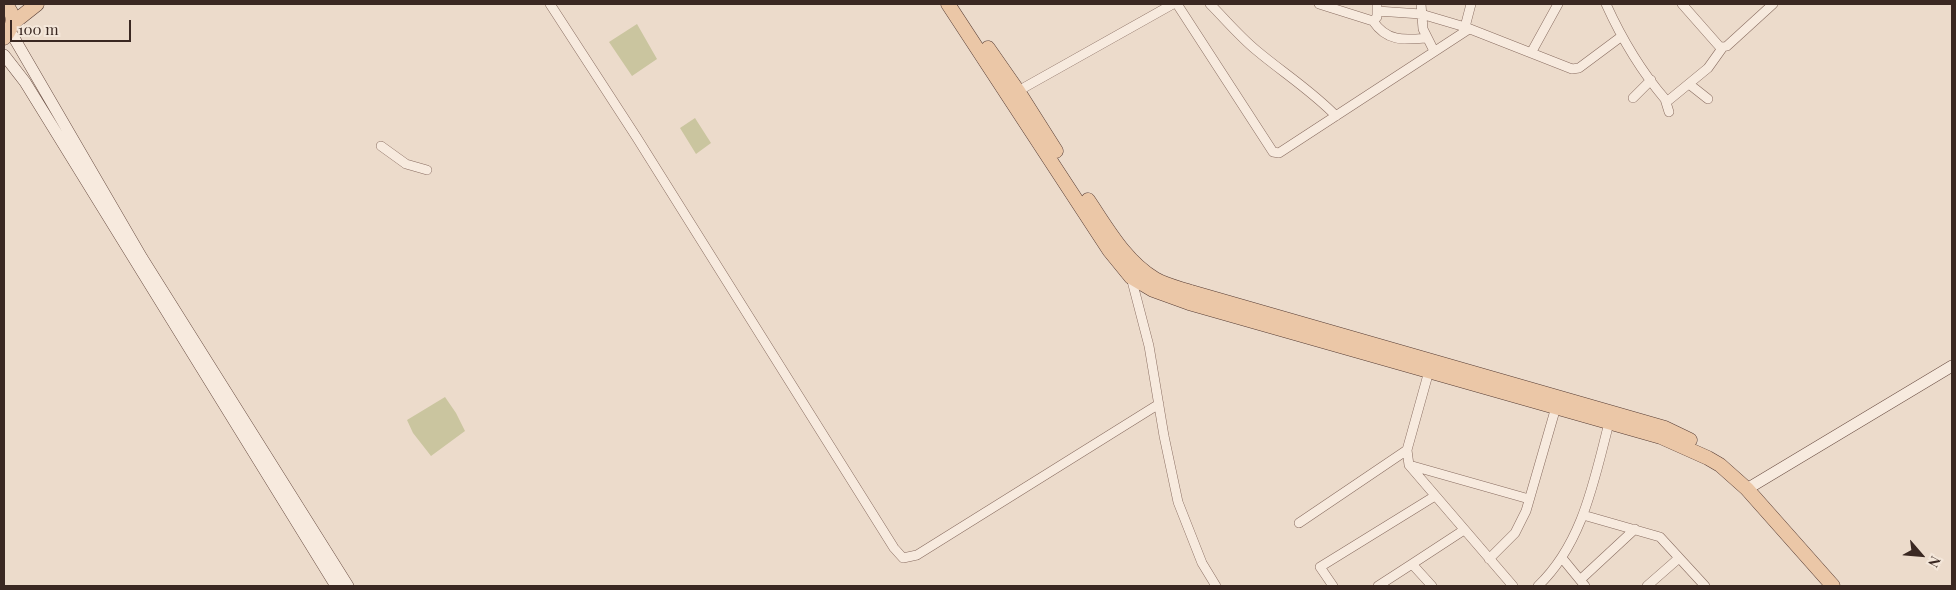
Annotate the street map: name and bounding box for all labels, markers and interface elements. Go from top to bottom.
scale bar [12,10,134,42]
text: 100 m [18,19,59,39]
north arrow [1896,530,1946,580]
text: N [1924,553,1946,571]

